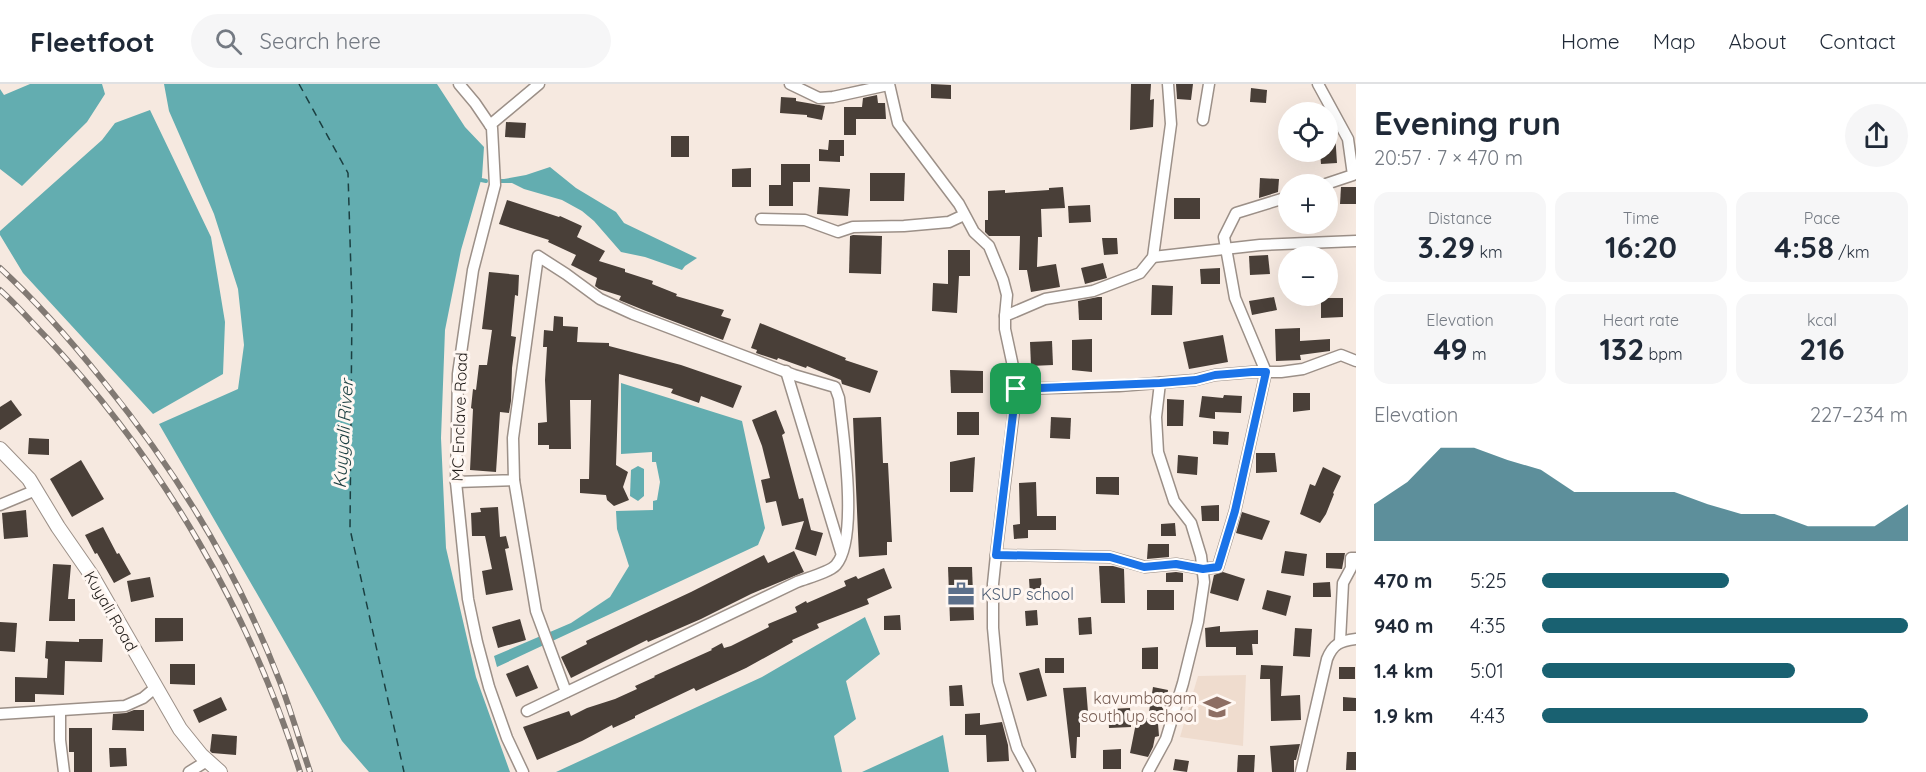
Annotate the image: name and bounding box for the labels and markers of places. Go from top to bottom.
pin [990,363,1041,414]
office icon: KSUP school [946,579,976,609]
place label: KSUP school [981,584,1074,604]
place label: kavumbagam south up school [1081,688,1197,726]
school or university icon: kavumbagam south up school [1202,692,1232,722]

